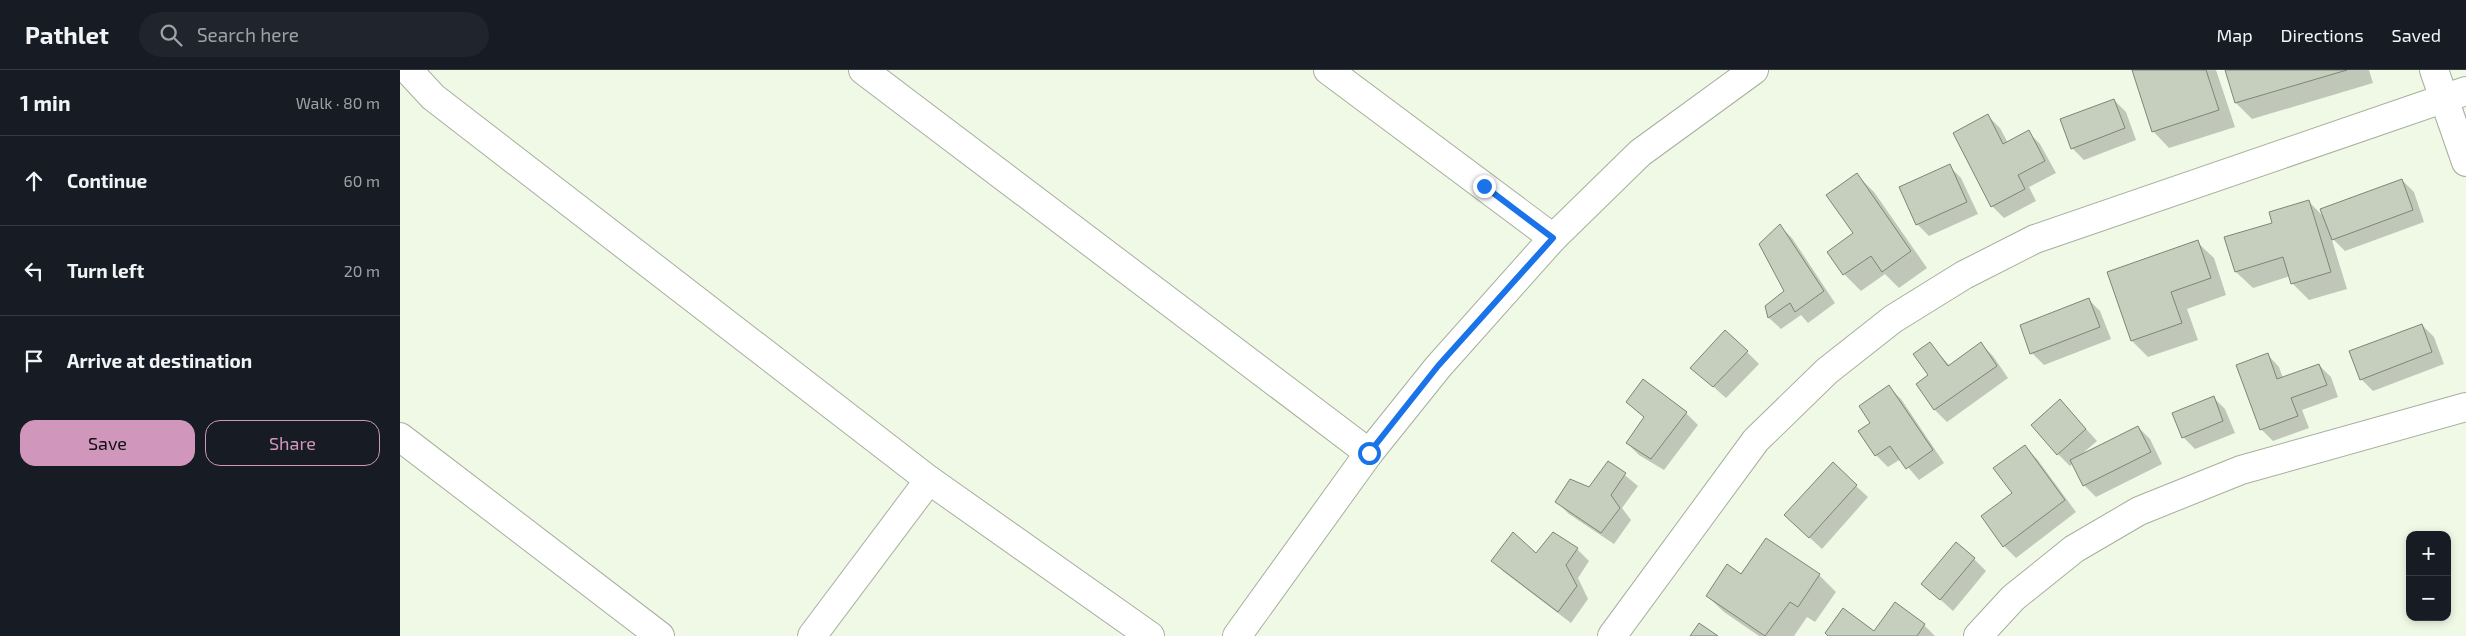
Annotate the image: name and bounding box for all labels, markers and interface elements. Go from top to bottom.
search box [139,12,489,57]
text: Pathlet [25,20,109,49]
icon: search [157,21,185,49]
text: Search here [197,23,299,46]
text: Map [2216,24,2253,46]
text: Directions [2281,24,2364,46]
text: Saved [2392,24,2441,46]
text: 1 min [20,90,71,115]
text: Walk · 80 m [296,93,380,112]
icon: ahead [20,167,48,195]
text: Continue [67,169,147,192]
text: 60 m [344,171,380,190]
route end [1473,175,1496,198]
icon: left [20,257,48,285]
text: Turn left [67,259,144,282]
text: 20 m [344,261,380,280]
icon: arrive [20,347,48,375]
text: Arrive at destination [67,349,252,372]
button: Save [20,420,195,466]
button: Share [205,420,380,466]
route start [1358,442,1381,465]
map controls [2406,531,2451,621]
button: + [2406,531,2451,576]
button: − [2406,576,2451,621]

